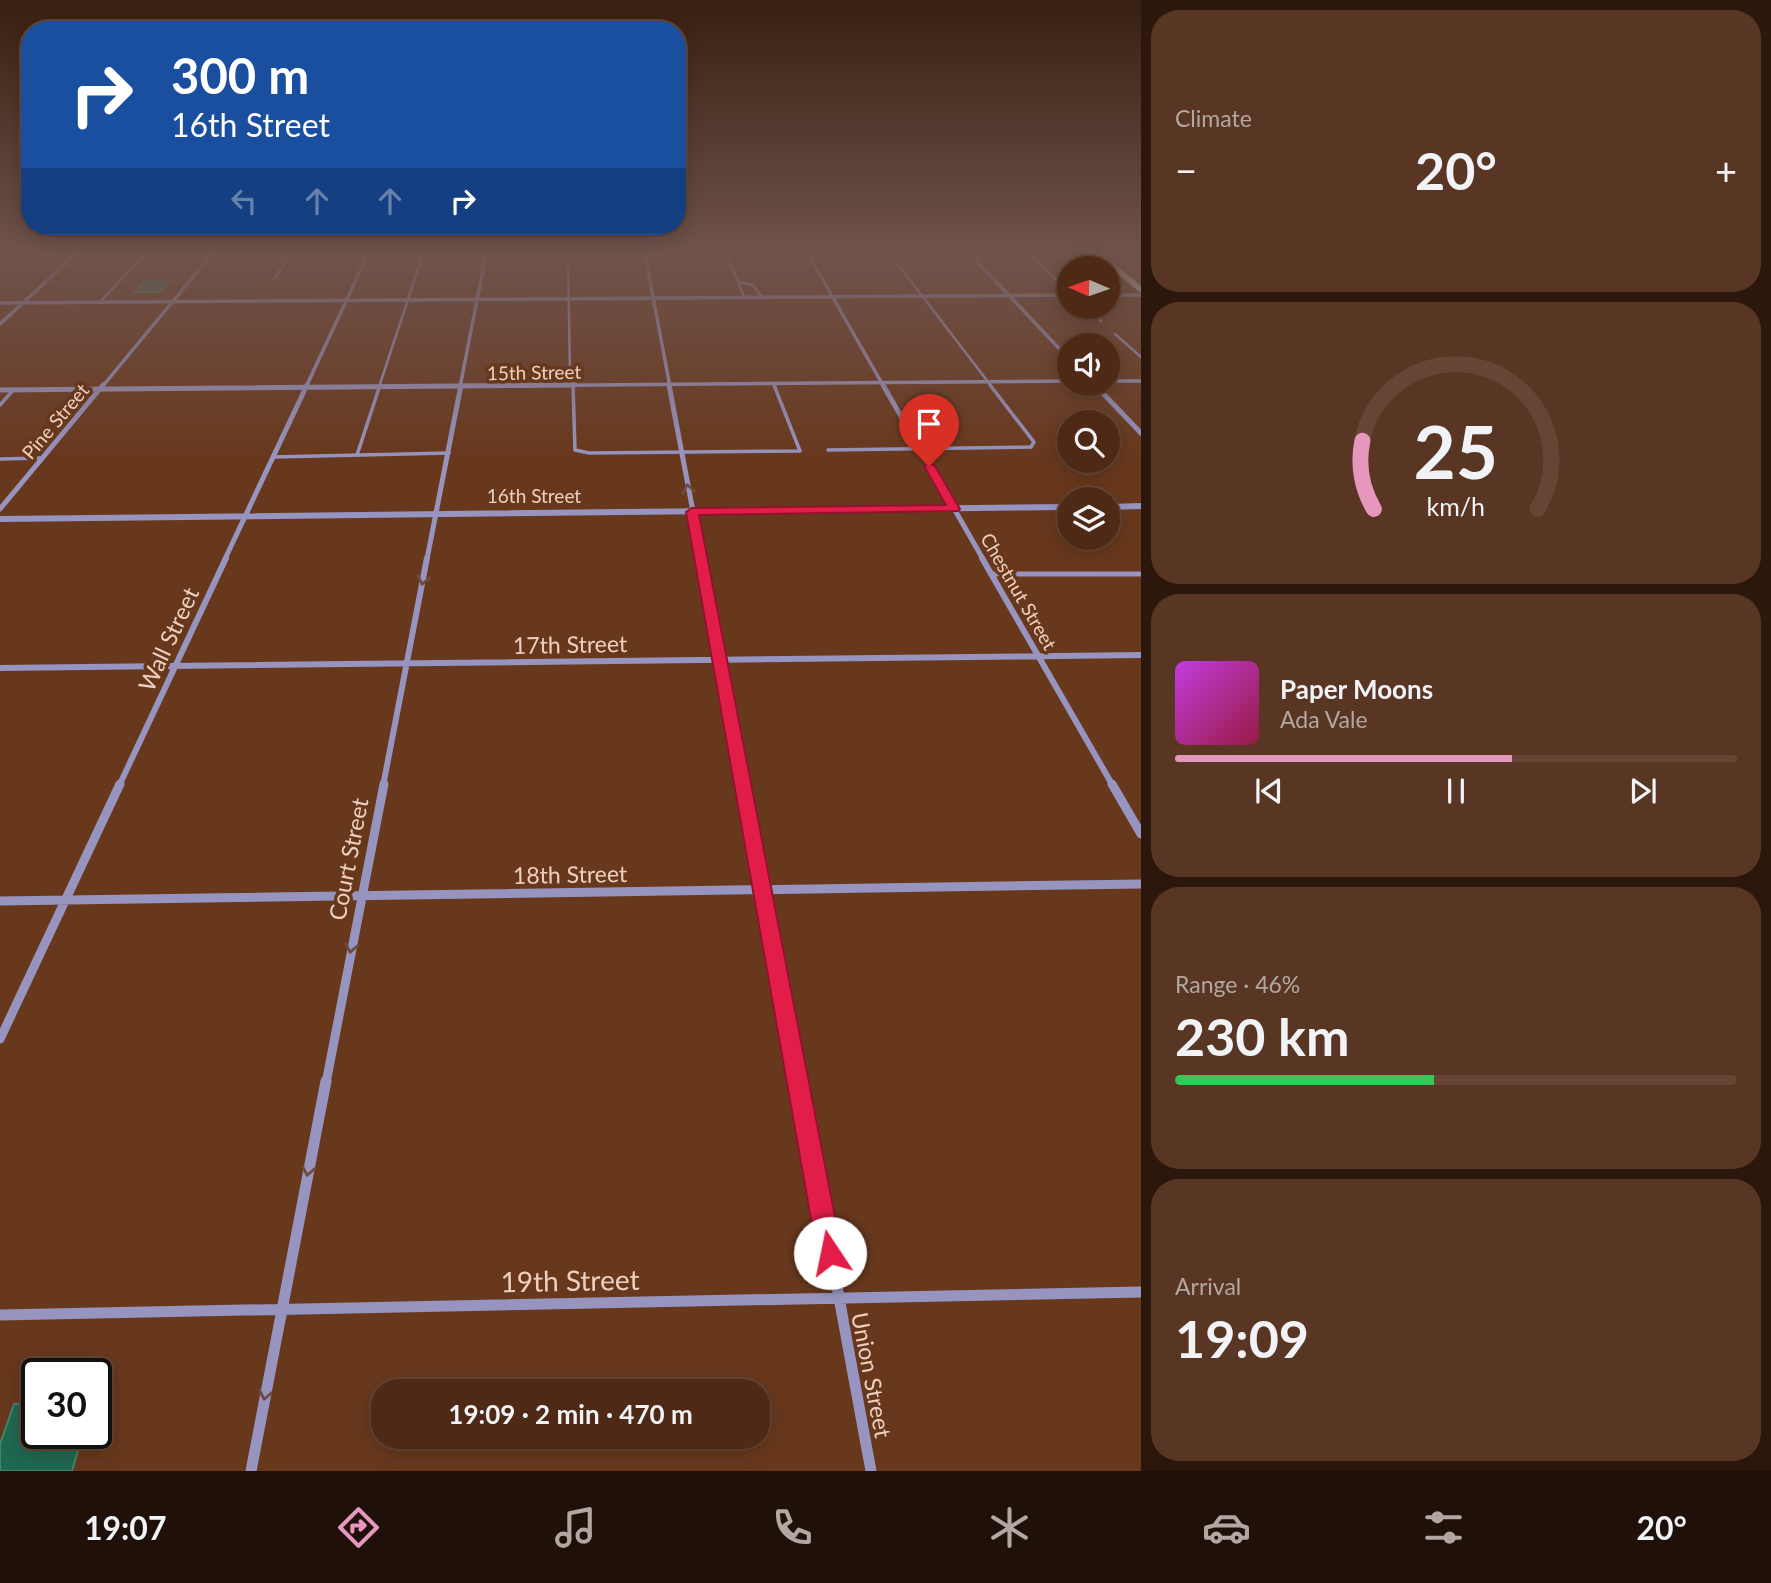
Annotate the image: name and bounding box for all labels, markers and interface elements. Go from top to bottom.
text: 300 m [171,46,309,104]
icon: right [56,49,147,140]
text: Climate [1175,104,1252,132]
text: 16th Street [171,105,330,144]
text: 20° [1415,139,1497,201]
text: − [1175,147,1197,193]
text: + [1715,147,1737,193]
icon: left [225,182,263,220]
icon: ahead [298,182,336,220]
icon: ahead [371,182,409,220]
icon: right [444,182,482,220]
north arrow [1057,256,1120,318]
map controls [1057,256,1120,550]
button: sound [1057,333,1120,396]
street label: 15th Street [487,360,582,384]
street label: Pine Street [17,378,93,463]
pin [899,394,959,466]
icon: arrive [910,405,948,443]
text: 25 [1414,408,1498,496]
button: search [1057,410,1120,473]
one-way arrow [681,483,696,495]
street label: 16th Street [487,484,581,507]
button: layers [1057,487,1120,550]
text: km/h [1427,491,1485,521]
street label: Chestnut Street [976,528,1062,654]
one-way arrow [417,574,432,586]
street label: Wall Street [132,582,205,695]
street label: 17th Street [513,629,628,659]
text: Paper Moons [1280,673,1433,705]
text: Ada Vale [1280,705,1368,733]
icon: previous [1250,772,1288,810]
icon: pause [1437,772,1475,810]
icon: next [1624,772,1662,810]
street label: Court Street [322,795,374,923]
street label: 18th Street [513,859,628,889]
one-way arrow [344,942,359,954]
text: Range · 46% [1175,970,1300,998]
text: 230 km [1175,1005,1349,1067]
one-way arrow [302,1165,317,1177]
position arrow [793,1216,867,1290]
street label: 19th Street [500,1262,640,1298]
text: Arrival [1175,1272,1241,1300]
text: 19:09 [1175,1307,1309,1369]
street label: Union Street [846,1310,898,1441]
speed limit sign: 30 [21,1358,112,1449]
one-way arrow [258,1389,273,1401]
text: 19:09 · 2 min · 470 m [448,1398,693,1430]
icon: directions [334,1503,383,1552]
icon: music [551,1503,600,1552]
icon: phone [768,1503,817,1552]
icon: climate [985,1503,1034,1552]
icon: car [1202,1503,1251,1552]
icon: filters [1419,1503,1468,1552]
text: 19:07 [84,1508,166,1547]
text: 20° [1636,1508,1687,1547]

